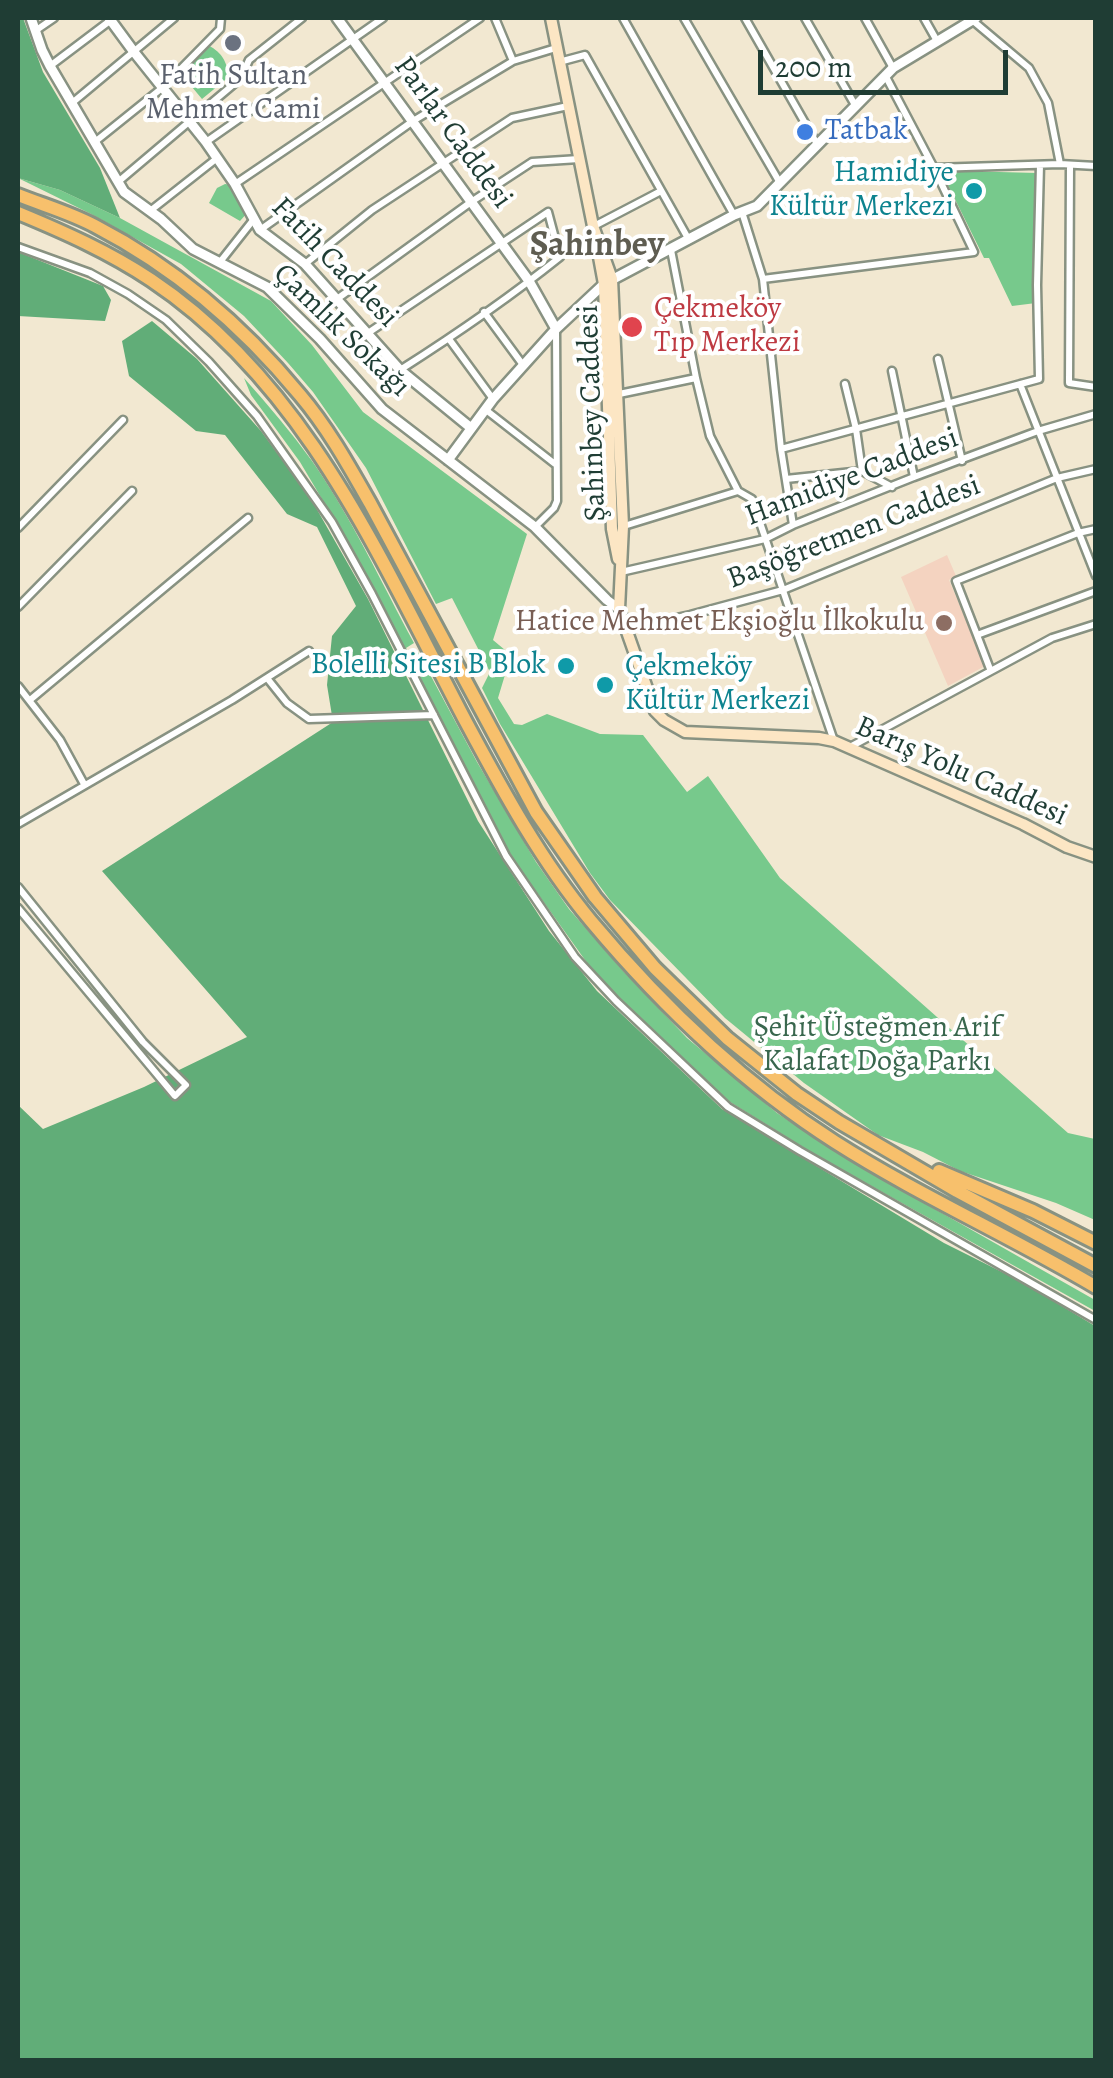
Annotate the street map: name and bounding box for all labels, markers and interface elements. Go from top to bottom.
scale bar [763,30,1013,92]
marker: Fatih Sultan Mehmet Cami [222,32,244,54]
text: 200 m [775,47,852,87]
street label: Parlar Caddesi [385,50,519,216]
place label: Fatih Sultan Mehmet Cami [146,59,320,130]
place label: Tatbak [825,114,908,150]
marker: Tatbak [794,121,816,143]
place label: Hamidiye Kültür Merkezi [769,156,954,226]
marker: Hamidiye Kültür Merkezi [963,180,985,202]
street label: Fatih Caddesi [263,190,405,336]
district label: Şahinbey [530,225,664,267]
street label: Çamlık Sokağı [265,257,417,405]
place label: Çekmeköy Tıp Merkezi [654,292,800,362]
street label: Şahinbey Caddesi [571,304,615,522]
marker: Çekmeköy Tıp Merkezi [619,314,645,340]
street label: Hamidiye Caddesi [740,421,964,535]
street label: Başöğretmen Caddesi [722,468,986,598]
place label: Hatice Mehmet Ekşioğlu İlkokulu [515,605,924,641]
marker: Hatice Mehmet Ekşioğlu İlkokulu [933,612,955,634]
place label: Bolelli Sitesi B Blok [311,648,546,684]
place label: Çekmeköy Kültür Merkezi [625,650,810,720]
marker: Bolelli Sitesi B Blok [555,655,577,677]
marker: Çekmeköy Kültür Merkezi [594,674,616,696]
street label: Barış Yolu Caddesi [849,709,1073,835]
park label: Şehit Üsteğmen Arif Kalafat Doğa Parkı [753,1011,1001,1082]

